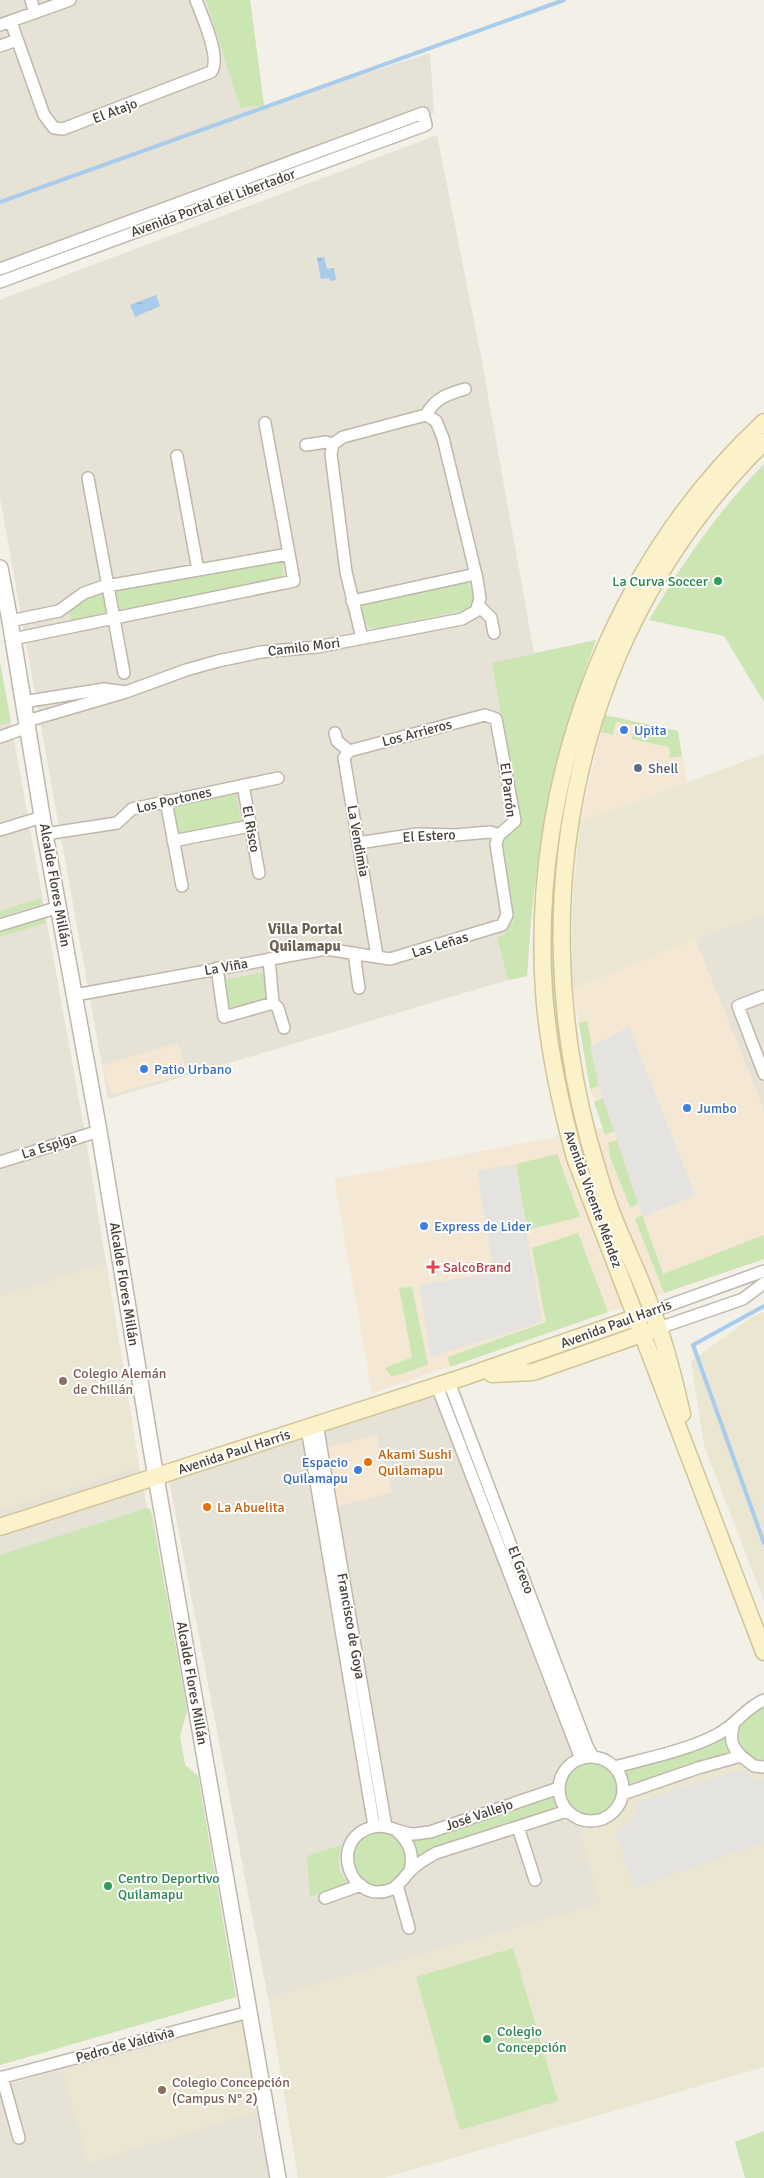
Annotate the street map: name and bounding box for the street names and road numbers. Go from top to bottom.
street label: El Atajo [90,95,140,127]
street label: Avenida Portal del Libertador [128,165,299,241]
street label: Camilo Mori [267,634,341,660]
street label: Los Arrieros [380,716,454,750]
street label: El Parrón [496,762,520,818]
street label: Los Portones [135,783,213,817]
street label: El Risco [239,804,263,854]
street label: La Vendimia [343,804,373,878]
street label: Alcalde Flores Millán [36,822,74,948]
street label: El Estero [402,826,456,846]
street label: Las Leñas [410,928,470,962]
street label: La Viña [203,955,249,979]
street label: Avenida Vicente Méndez [560,1128,626,1270]
street label: La Espiga [19,1129,79,1163]
street label: Alcalde Flores Millán [106,1221,142,1347]
street label: Avenida Paul Harris [558,1296,674,1352]
street label: Avenida Paul Harris [176,1426,292,1478]
street label: El Greco [504,1544,538,1596]
street label: Francisco de Goya [333,1572,369,1680]
street label: Alcalde Flores Millán [173,1620,211,1746]
street label: José Vallejo [443,1795,515,1835]
street label: Pedro de Valdivia [74,2024,176,2066]

